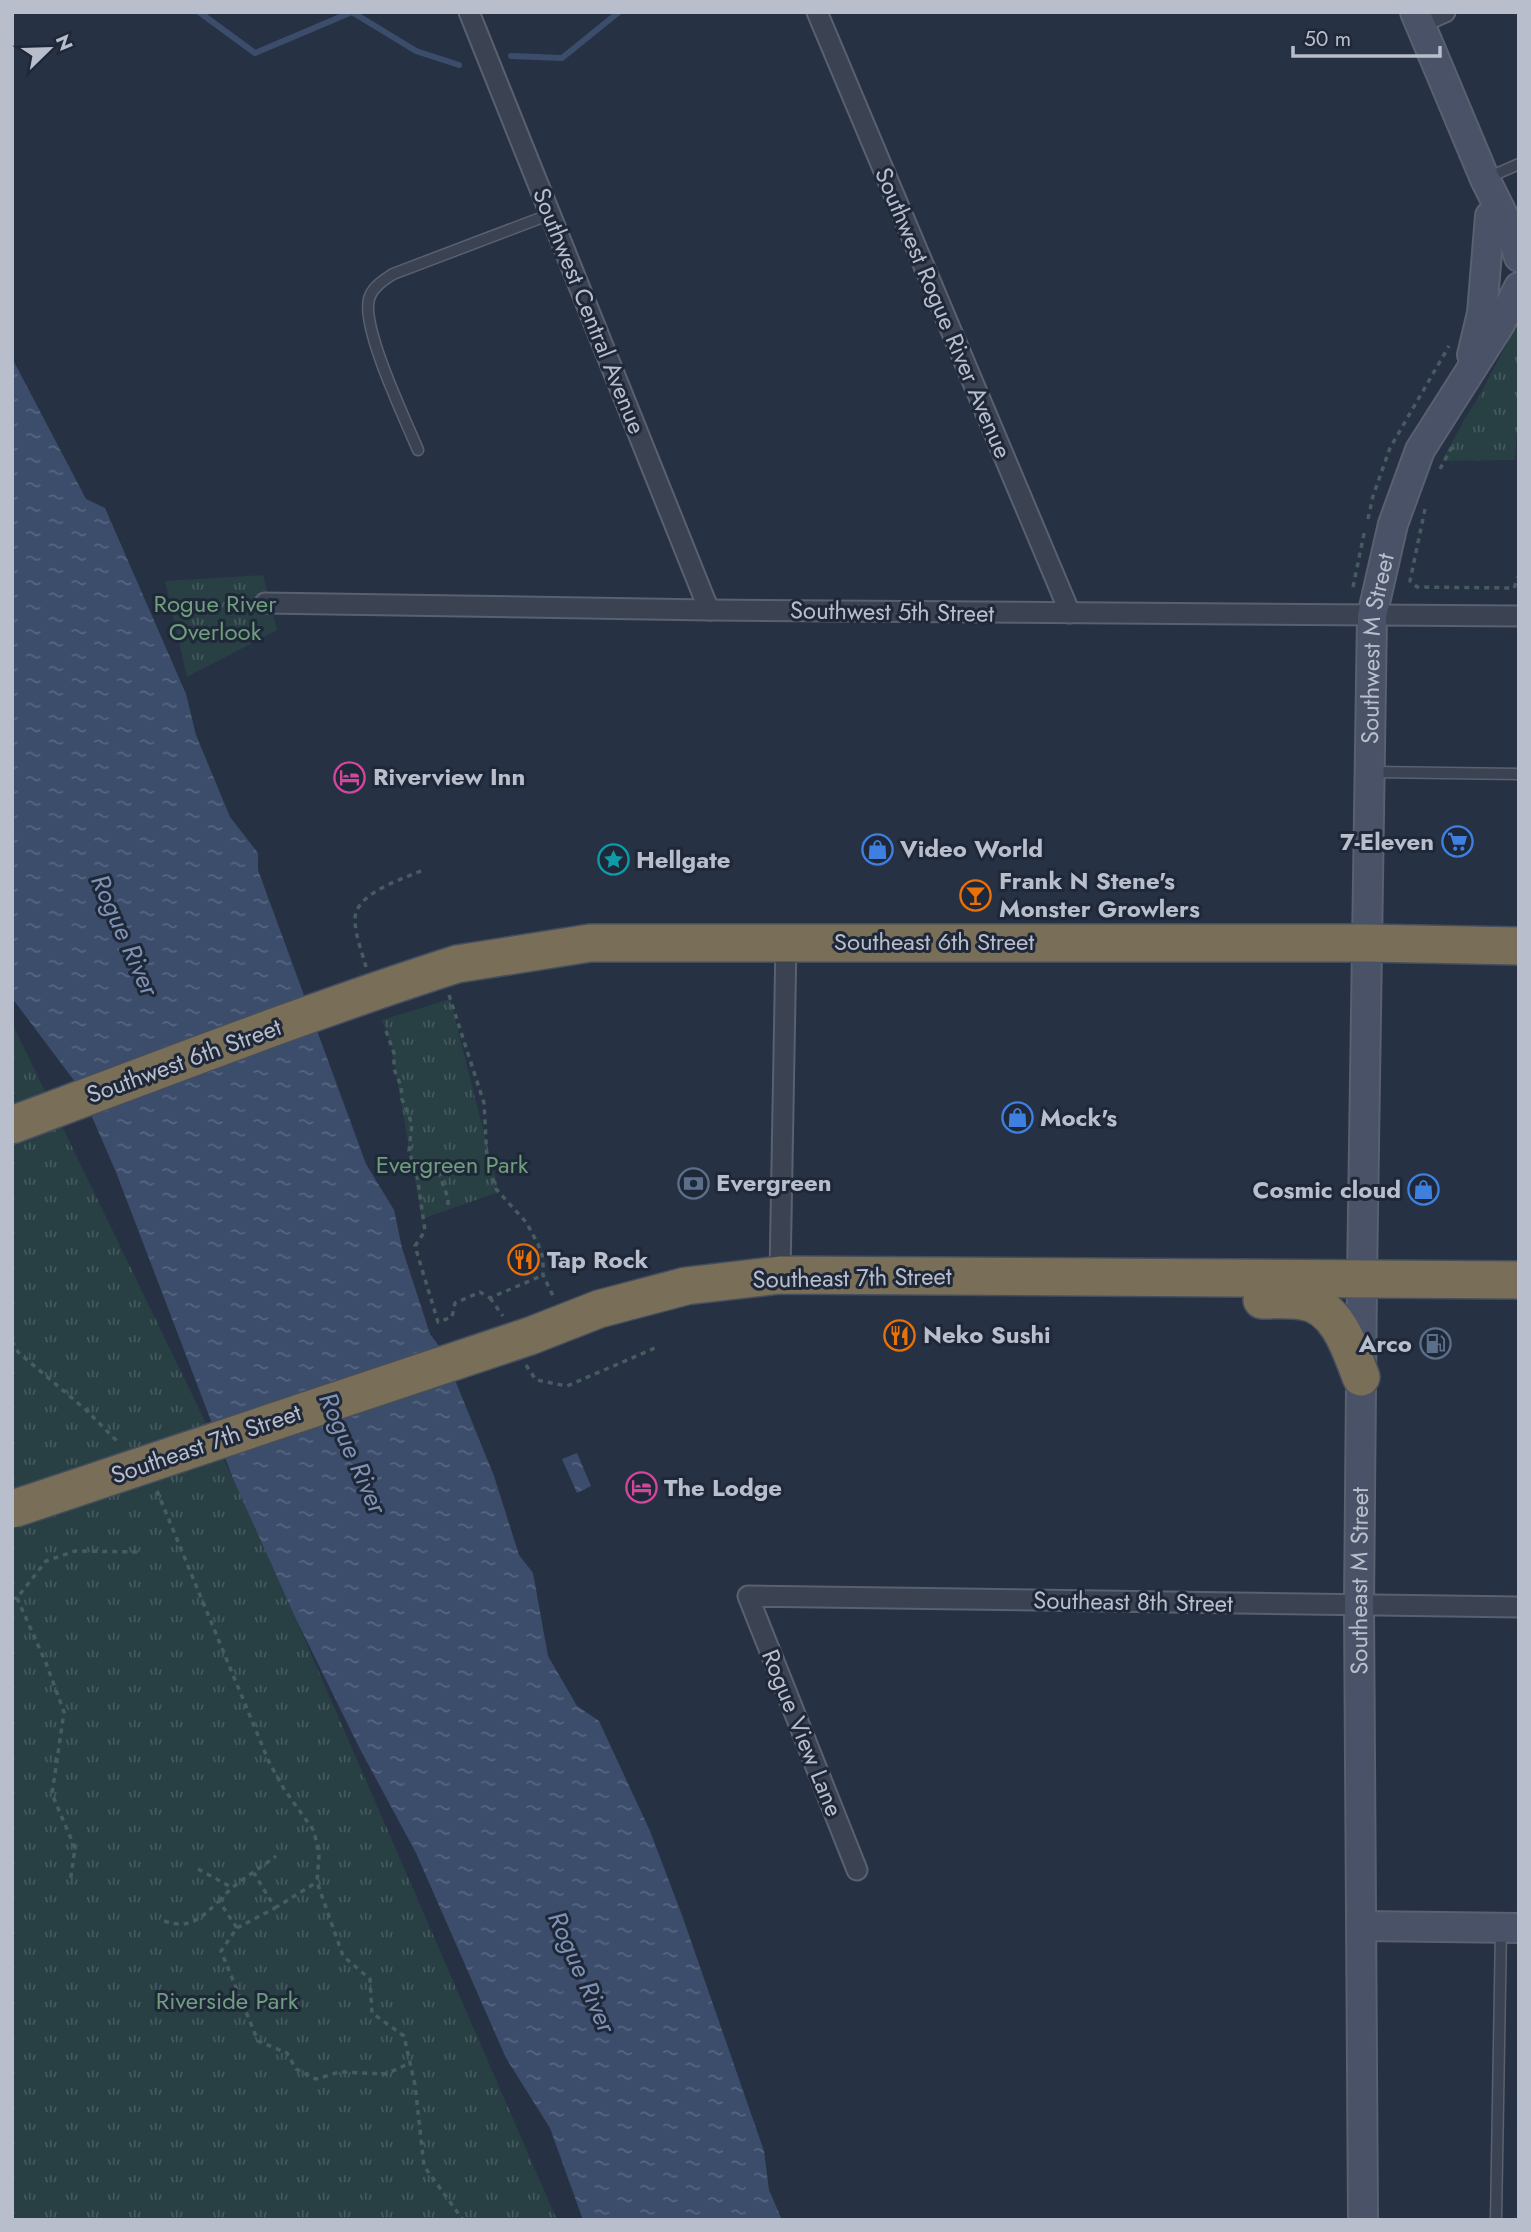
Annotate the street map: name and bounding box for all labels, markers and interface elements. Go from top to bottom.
north arrow [14,14,84,84]
scale bar [1293,14,1440,58]
text: 50 m [1304,24,1351,54]
text: N [49,30,80,55]
street label: Southwest Rogue River Avenue [866,162,1021,464]
street label: Southwest Central Avenue [524,183,655,439]
street label: Southwest M Street [1352,549,1403,744]
park label: Rogue River Overlook [154,586,277,649]
street label: Southwest 5th Street [790,592,995,631]
place label: Riverview Inn [373,759,525,794]
hotel icon: Riverview Inn [333,760,367,794]
place label: 7-Eleven [1340,824,1434,859]
supermarket icon: 7-Eleven [1440,825,1474,859]
place label: Video World [899,831,1043,866]
shop icon: Video World [860,832,894,866]
place label: Hellgate [636,842,731,877]
place icon: Hellgate [596,843,630,877]
place label: Frank N Stene's Monster Growlers [999,863,1200,926]
water label: Rogue River [81,868,169,1003]
bar icon: Frank N Stene's Monster Growlers [959,878,993,912]
street label: Southeast 6th Street [834,924,1034,959]
street label: Southwest 6th Street [82,1009,286,1112]
place label: Mock's [1040,1100,1117,1135]
shop icon: Mock's [1000,1101,1034,1135]
park label: Evergreen Park [376,1147,529,1182]
place label: Evergreen [716,1165,831,1200]
bank icon: Evergreen [676,1166,710,1200]
place label: Cosmic cloud [1253,1172,1401,1207]
shop icon: Cosmic cloud [1407,1173,1441,1207]
place label: Tap Rock [547,1242,649,1277]
restaurant icon: Tap Rock [507,1243,541,1277]
street label: Southeast 7th Street [752,1258,952,1297]
place label: Neko Sushi [923,1317,1051,1352]
restaurant icon: Neko Sushi [883,1318,917,1352]
place label: Arco [1358,1326,1412,1361]
fuel station icon: Arco [1418,1327,1452,1361]
water label: Rogue River [309,1386,397,1521]
street label: Southeast 7th Street [106,1394,306,1492]
place label: The Lodge [664,1470,782,1505]
hotel icon: The Lodge [624,1471,658,1505]
street label: Southeast M Street [1341,1487,1377,1675]
street label: Southeast 8th Street [1033,1582,1233,1621]
street label: Rogue View Lane [753,1644,852,1822]
water label: Rogue River [538,1905,626,2040]
park label: Riverside Park [156,1983,299,2018]

